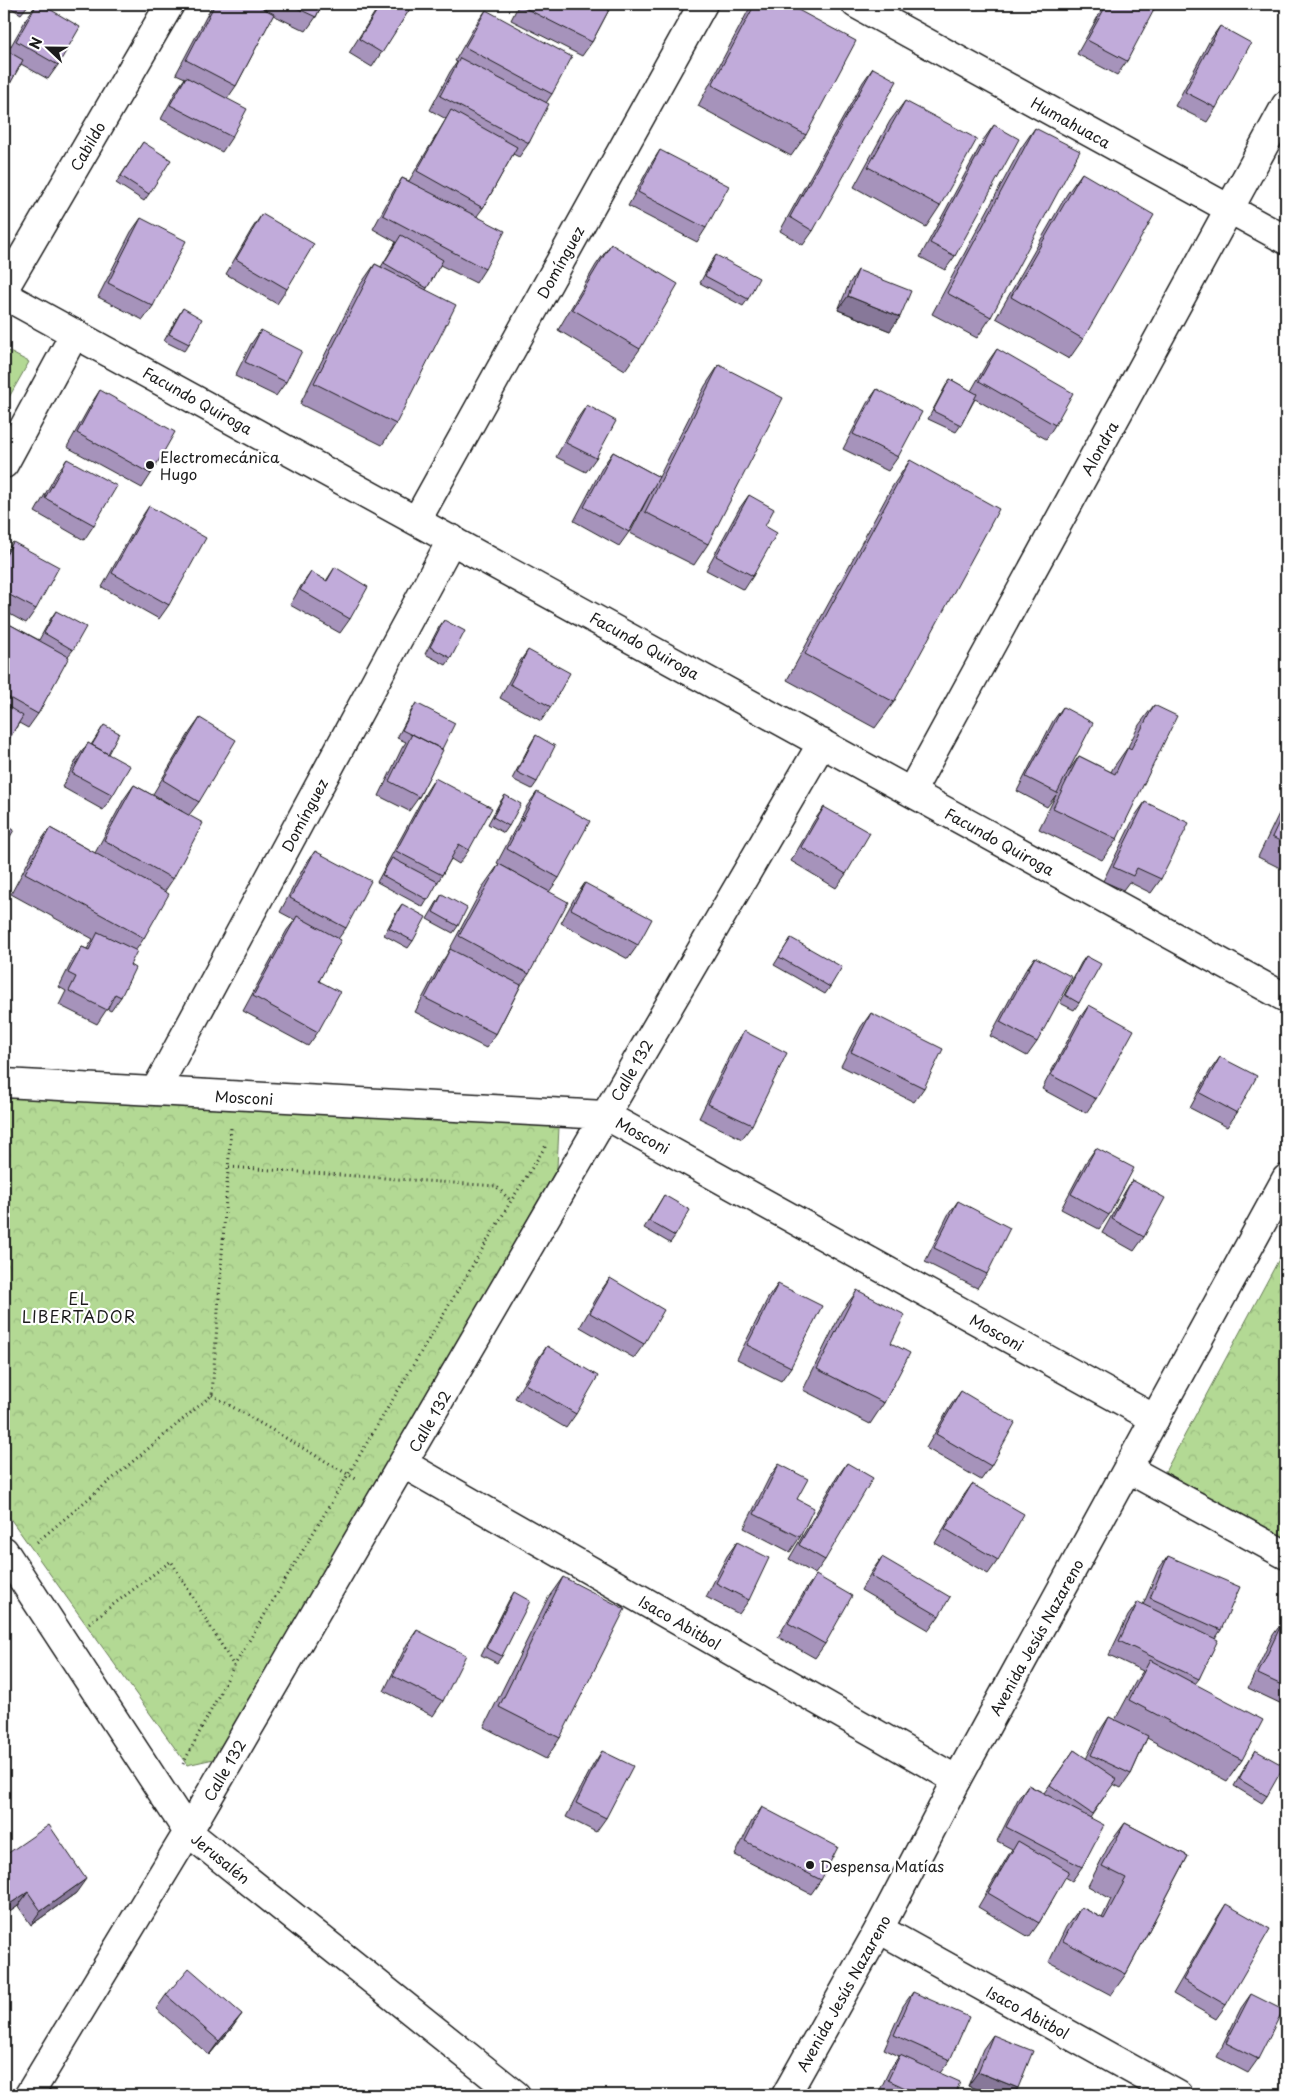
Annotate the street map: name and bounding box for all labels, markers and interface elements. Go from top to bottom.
north arrow [22,22,72,72]
text: N [24,34,47,52]
street label: Humahuaca [1027,91,1115,154]
street label: Cabildo [64,117,110,175]
street label: Domínguez [531,222,589,302]
street label: Facundo Quiroga [139,360,258,440]
street label: Alondra [1075,416,1124,479]
place label: Electromecánica Hugo [160,445,280,485]
marker: Electromecánica Hugo [144,459,156,471]
street label: Facundo Quiroga [586,605,705,685]
street label: Domínguez [275,774,333,856]
street label: Facundo Quiroga [941,801,1060,881]
street label: Calle 132 [604,1035,658,1105]
street label: Mosconi [214,1084,274,1110]
street label: Mosconi [612,1111,674,1159]
district label: EL LIBERTADOR [22,1286,136,1328]
street label: Mosconi [966,1308,1028,1356]
street label: Calle 132 [402,1386,456,1456]
street label: Avenida Jesús Nazareno [983,1555,1089,1719]
street label: Isaco Abitbol [635,1589,725,1655]
street label: Calle 132 [197,1735,251,1805]
street label: Jerusalén [187,1827,255,1889]
place label: Despensa Matías [820,1854,944,1877]
marker: Despensa Matías [804,1859,816,1871]
street label: Avenida Jesús Nazareno [790,1911,896,2075]
street label: Isaco Abitbol [982,1980,1074,2044]

